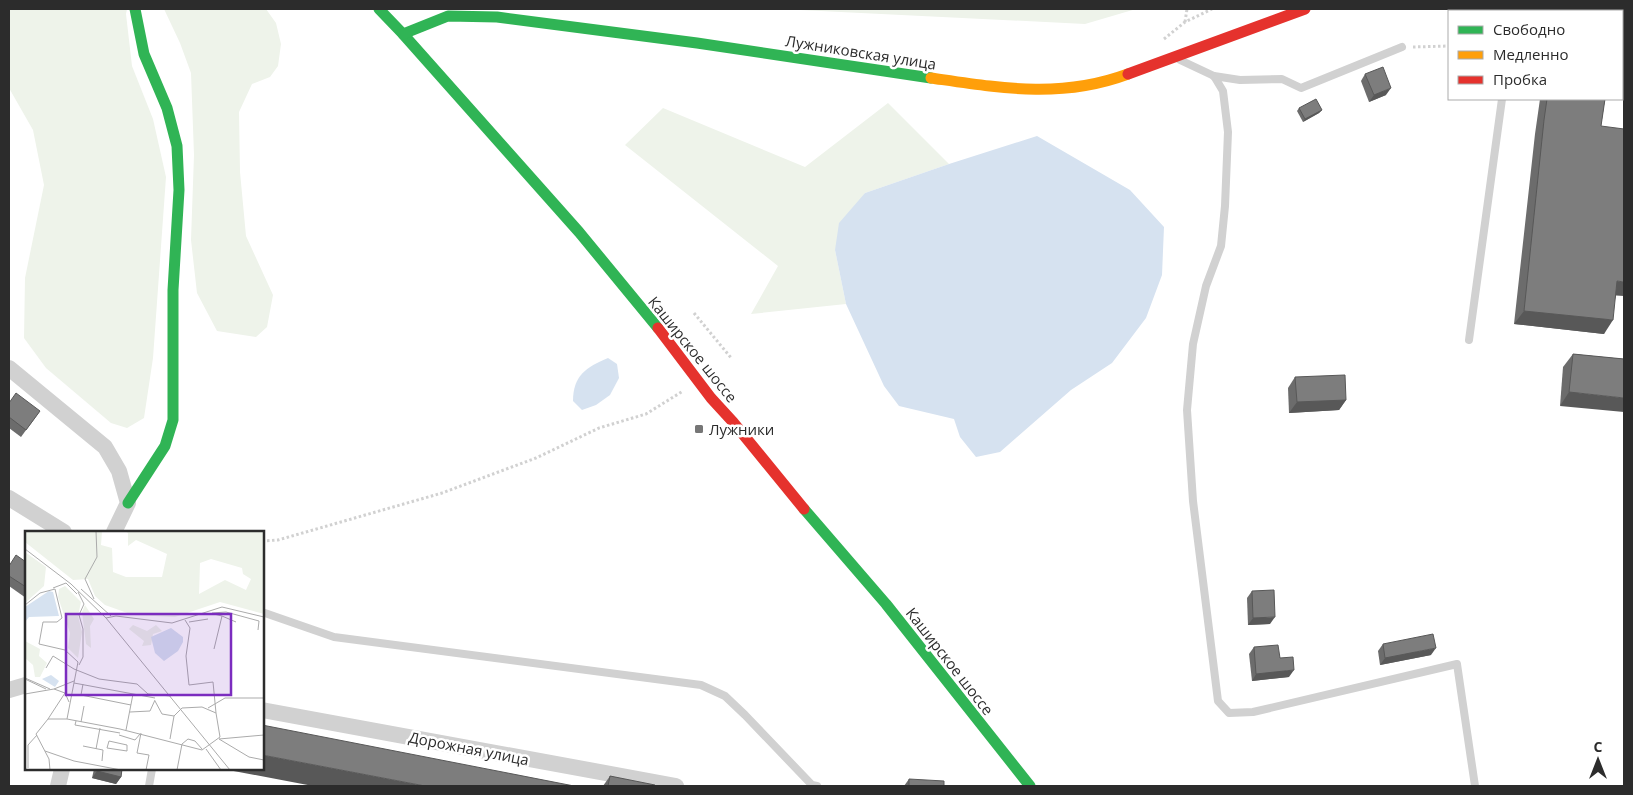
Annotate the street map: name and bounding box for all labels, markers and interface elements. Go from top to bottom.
legend [1448,10,1623,100]
text: Свободно [1493,19,1565,39]
street label: Лужниковская улица [784,30,938,74]
text: Медленно [1493,44,1569,64]
text: Пробка [1493,69,1547,89]
street label: Каширское шоссе [644,292,742,406]
place label: Лужники [709,419,774,439]
marker: Лужники [693,423,705,435]
inset map [25,531,264,770]
street label: Каширское шоссе [902,603,998,719]
street label: Дорожная улица [407,727,531,769]
north arrow [1573,735,1623,785]
text: С [1594,737,1603,756]

